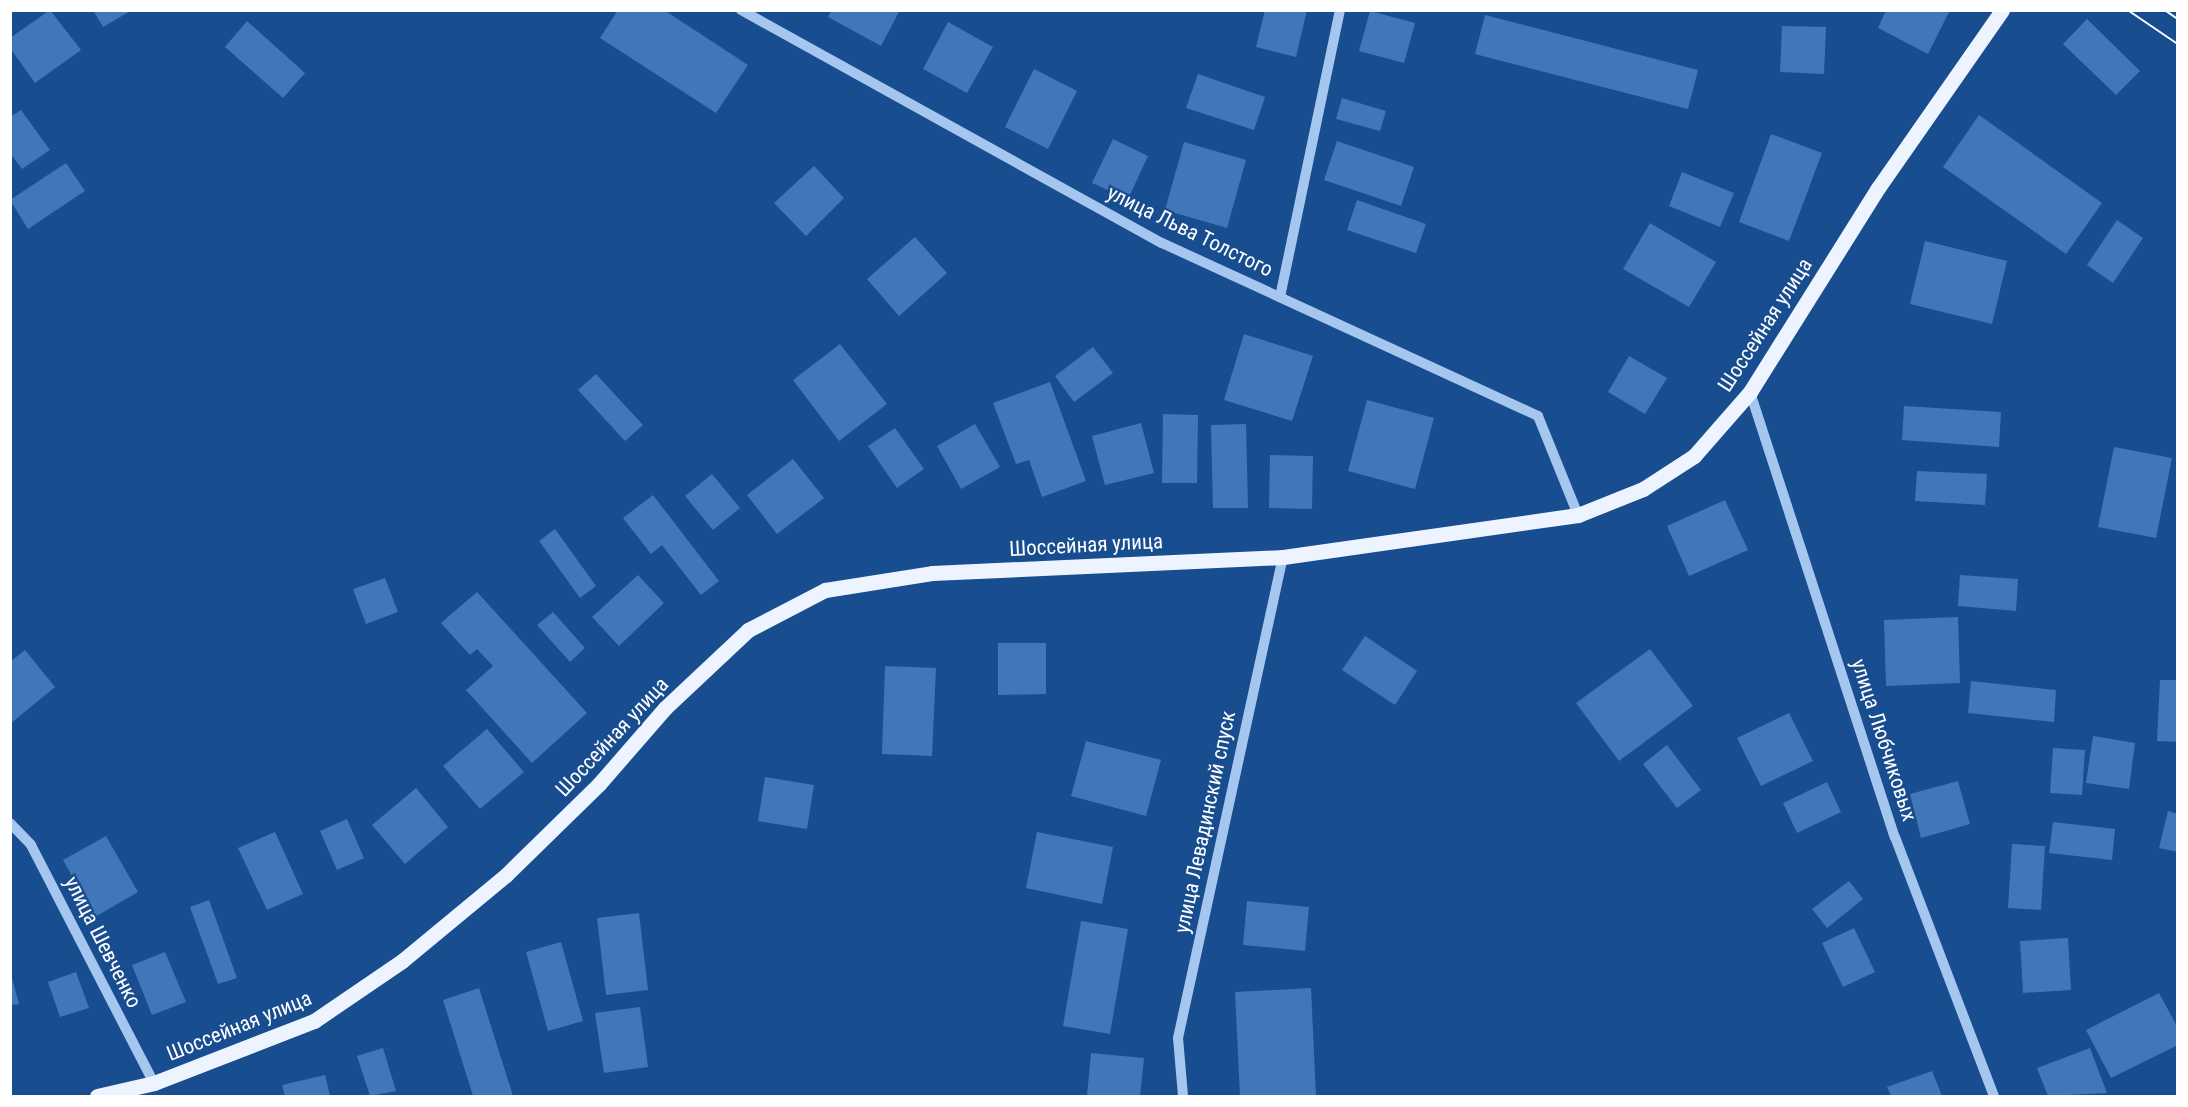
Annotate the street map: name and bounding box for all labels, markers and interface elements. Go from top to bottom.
street label: улица Льва Толстого [1103,180,1277,282]
street label: Шоссейная улица [1712,254,1818,396]
street label: Шоссейная улица [1008,528,1164,562]
street label: улица Любчиковых [1846,656,1922,824]
street label: Шоссейная улица [550,672,674,802]
street label: улица Левадинский спуск [1169,709,1241,935]
street label: улица Шевченко [59,872,147,1012]
street label: Шоссейная улица [163,985,315,1067]

